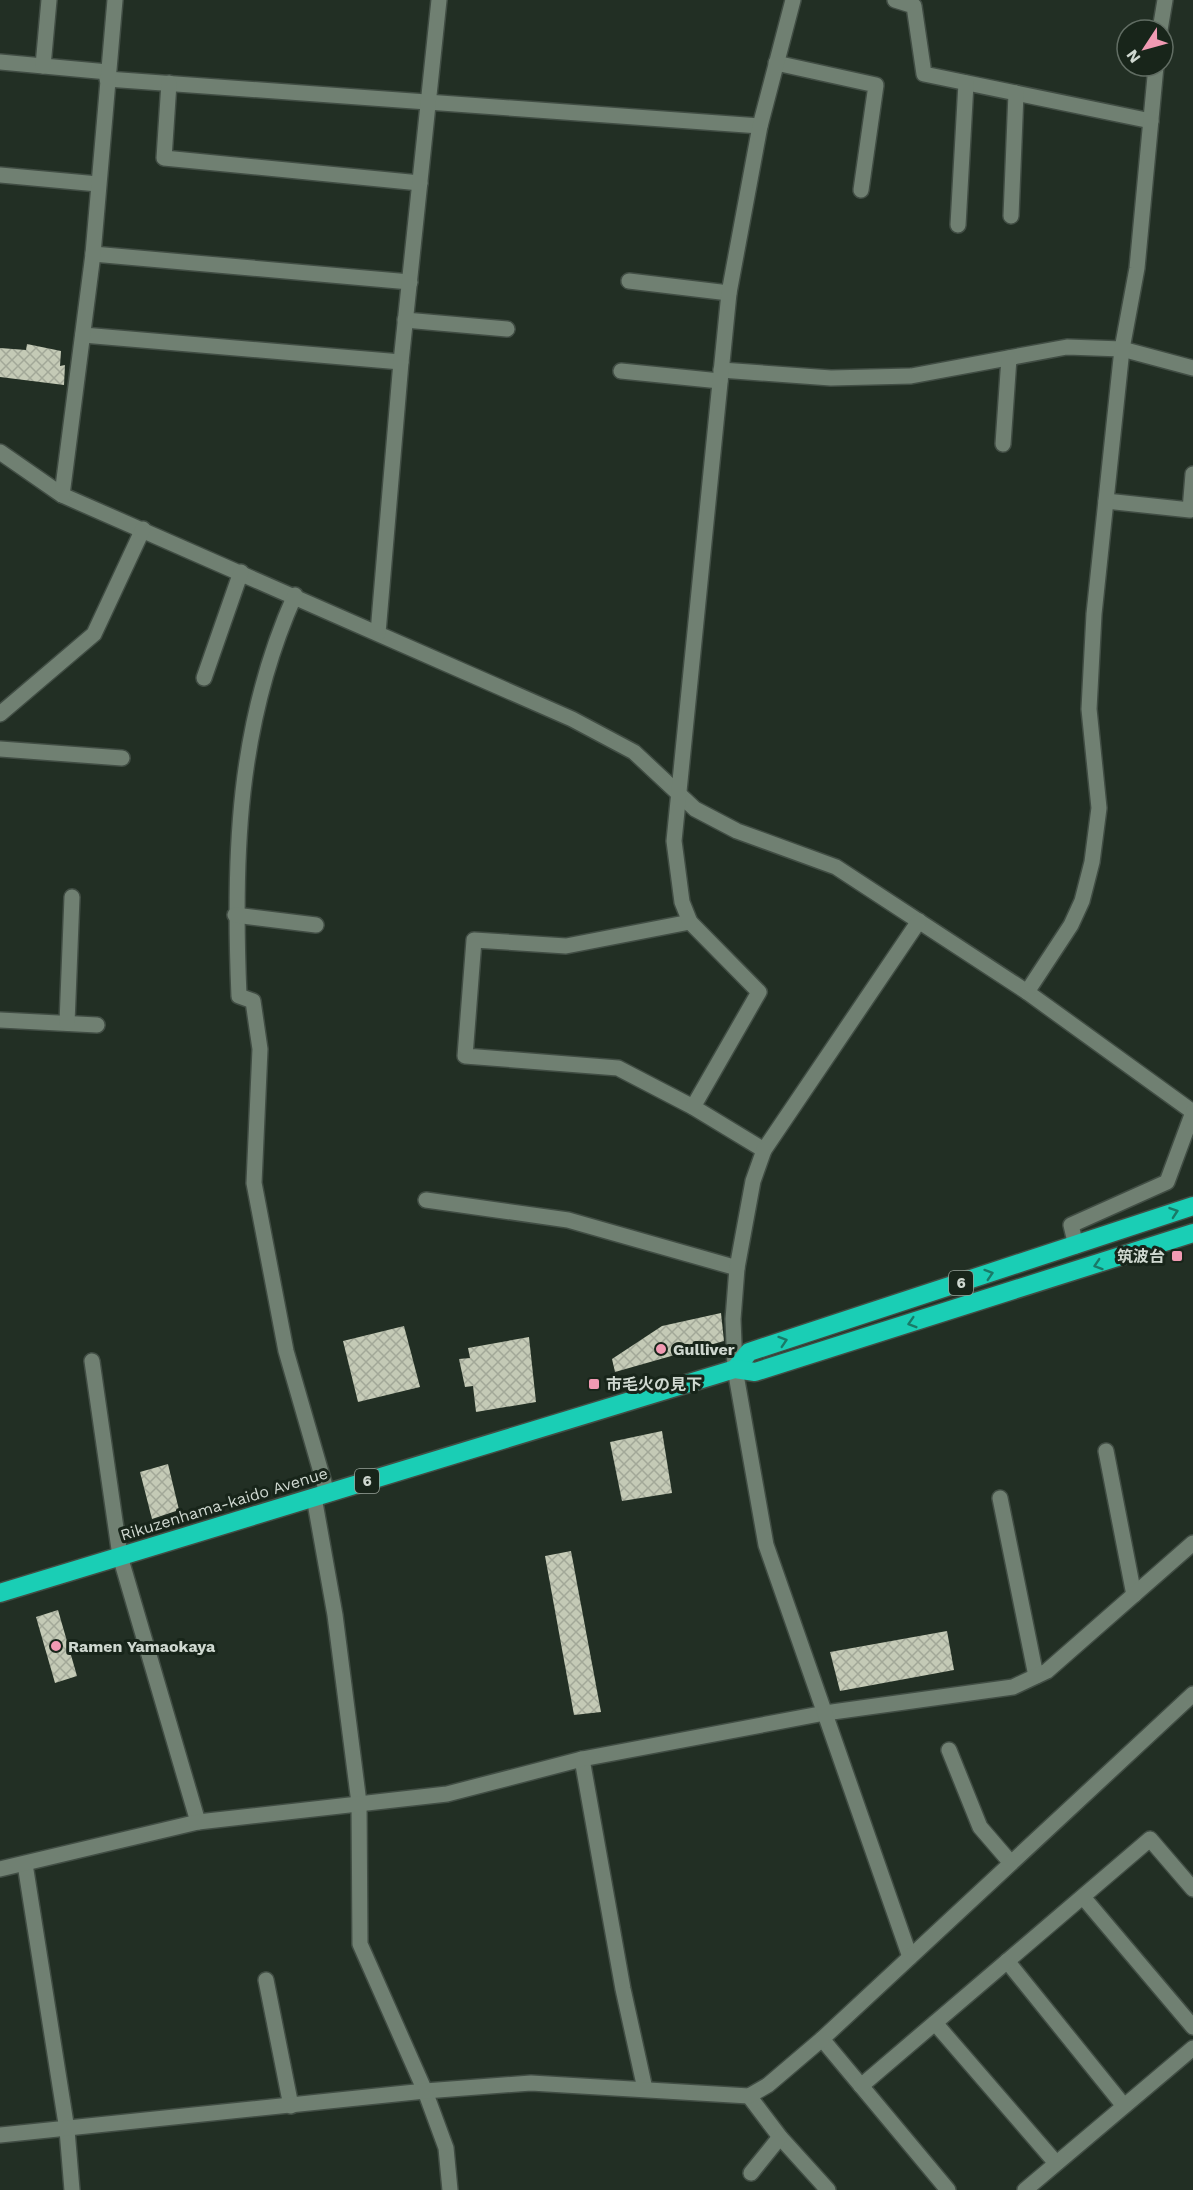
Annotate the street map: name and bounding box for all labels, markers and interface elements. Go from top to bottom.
north arrow [1115,18,1175,78]
text: N [1122,46,1144,67]
one-way arrow [1168,1207,1179,1220]
place label: 筑波台 [1117,1247,1165,1266]
marker: 筑波台 [1170,1249,1184,1263]
one-way arrow [1093,1258,1104,1270]
one-way arrow [983,1269,994,1281]
road number: 6 [949,1271,973,1295]
one-way arrow [907,1316,918,1329]
one-way arrow [777,1335,788,1348]
place label: Gulliver [673,1340,735,1359]
marker: Gulliver [654,1342,668,1356]
place label: 市毛火の見下 [606,1375,702,1394]
marker: 市毛火の見下 [587,1377,601,1391]
street label: Rikuzenhama-kaido Avenue [118,1463,330,1545]
road number: 6 [355,1469,379,1493]
place label: Ramen Yamaokaya [68,1637,216,1656]
marker: Ramen Yamaokaya [49,1639,63,1653]

